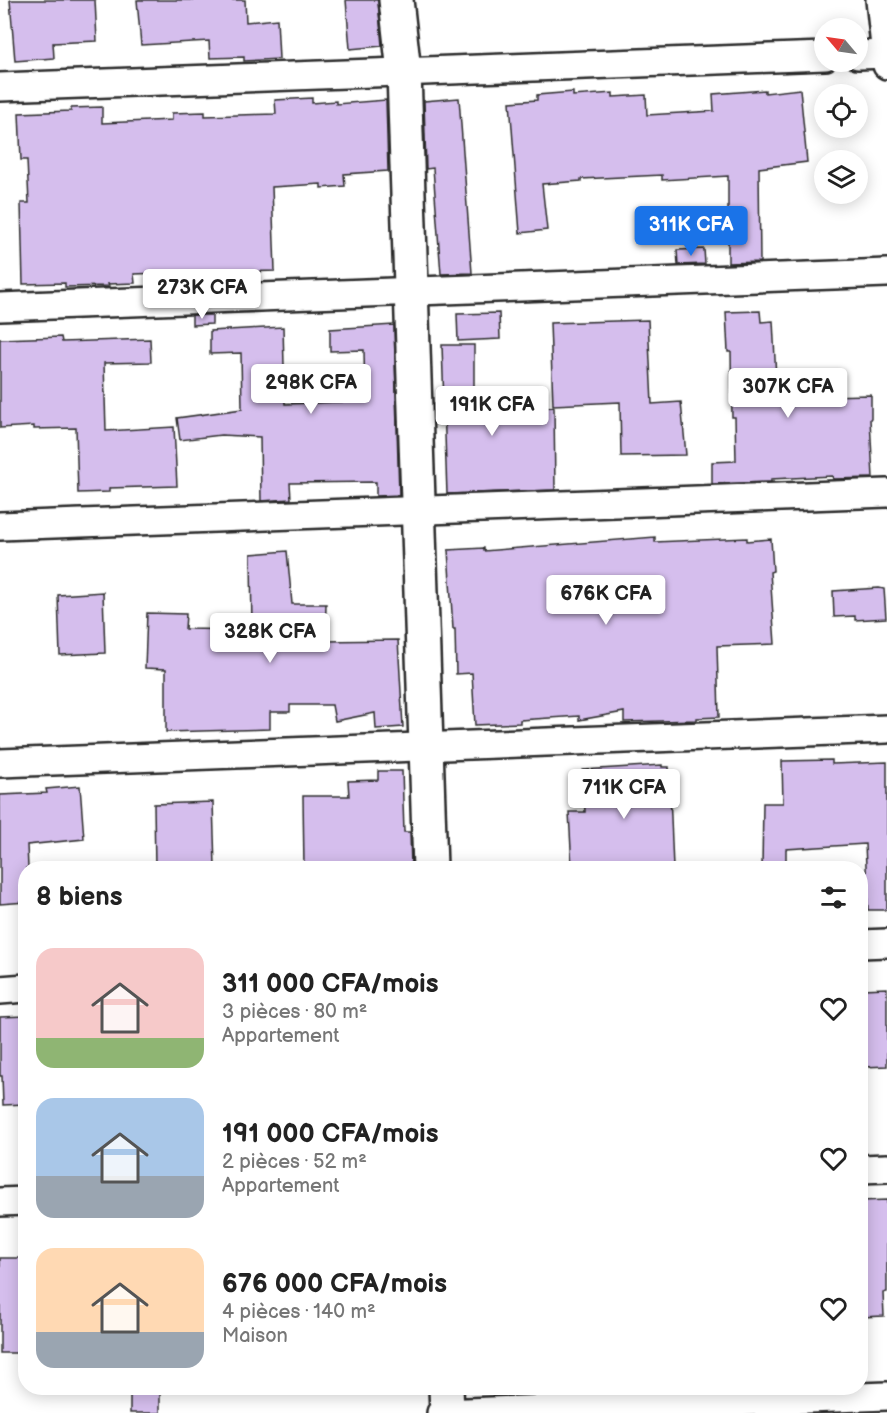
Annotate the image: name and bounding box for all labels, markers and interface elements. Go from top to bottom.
north arrow [814,18,868,72]
map controls [814,18,868,204]
button: locate [814,84,868,138]
button: layers [814,150,868,204]
pin: 311K CFA [629,206,753,257]
text: 311K CFA [649,213,733,237]
pin: 273K CFA [140,269,264,320]
text: 273K CFA [157,276,247,300]
pin: 298K CFA [249,364,373,415]
pin: 307K CFA [726,368,850,419]
text: 298K CFA [265,371,357,395]
text: 307K CFA [742,375,834,399]
pin: 191K CFA [430,386,554,437]
text: 191K CFA [450,393,534,417]
pin: 676K CFA [544,575,668,626]
text: 676K CFA [560,582,652,606]
pin: 328K CFA [208,613,332,664]
text: 328K CFA [224,620,316,644]
pin: 711K CFA [562,769,686,820]
text: 711K CFA [582,776,666,800]
icon: filters [817,881,850,914]
text: 8 biens [36,882,123,913]
text: 311 000 CFA/mois [222,969,438,1000]
icon: home [84,972,156,1044]
icon: heart [817,992,850,1025]
text: 3 pièces · 80 m² [222,1000,367,1024]
text: Appartement [222,1024,339,1048]
text: 191 000 CFA/mois [222,1119,438,1150]
icon: home [84,1122,156,1194]
icon: heart [817,1142,850,1175]
text: 2 pièces · 52 m² [222,1150,367,1174]
text: Appartement [222,1174,339,1198]
text: 676 000 CFA/mois [222,1269,447,1300]
icon: home [84,1272,156,1344]
icon: heart [817,1292,850,1325]
text: 4 pièces · 140 m² [222,1300,376,1324]
text: Maison [222,1324,288,1348]

